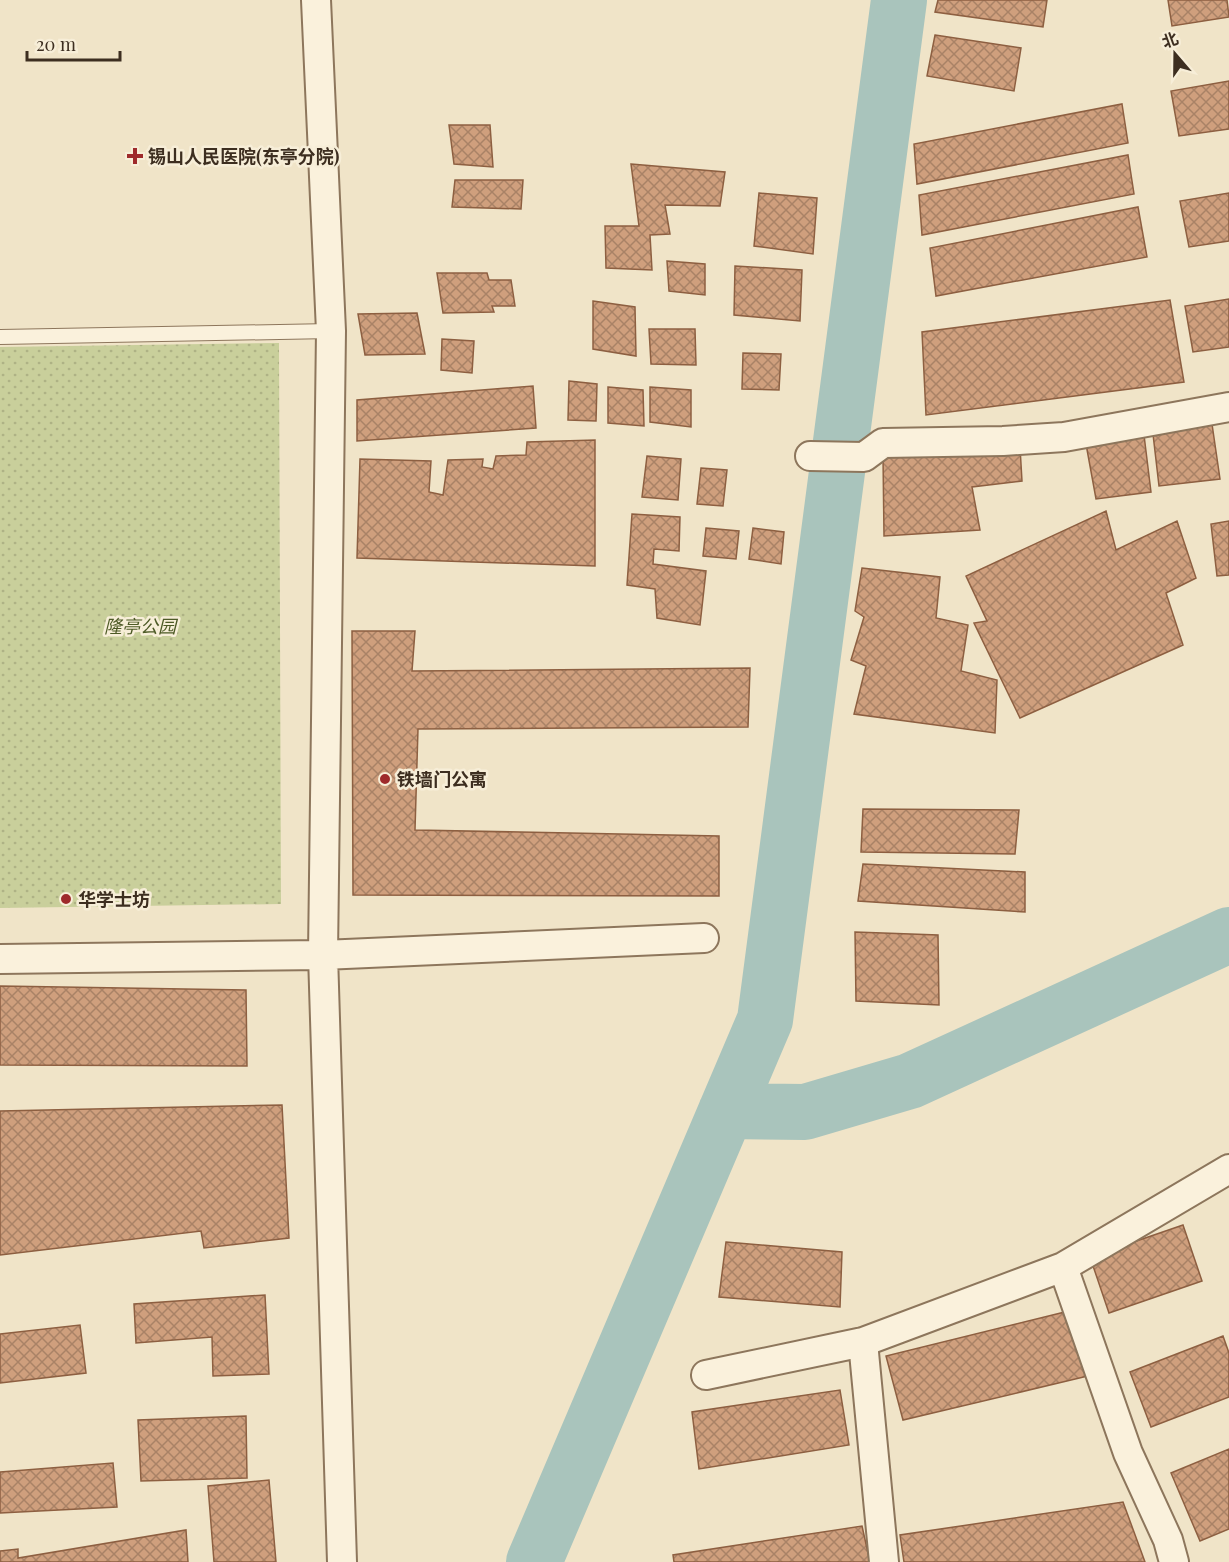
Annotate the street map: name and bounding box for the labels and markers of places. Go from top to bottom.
place label: 锡山人民医院(东亭分院) [148,144,340,168]
marker: 锡山人民医院(东亭分院) [126,147,144,165]
place label: 铁墙门公寓 [397,767,487,791]
marker: 铁墙门公寓 [378,772,392,786]
place label: 华学士坊 [78,887,150,911]
marker: 华学士坊 [59,892,73,906]

